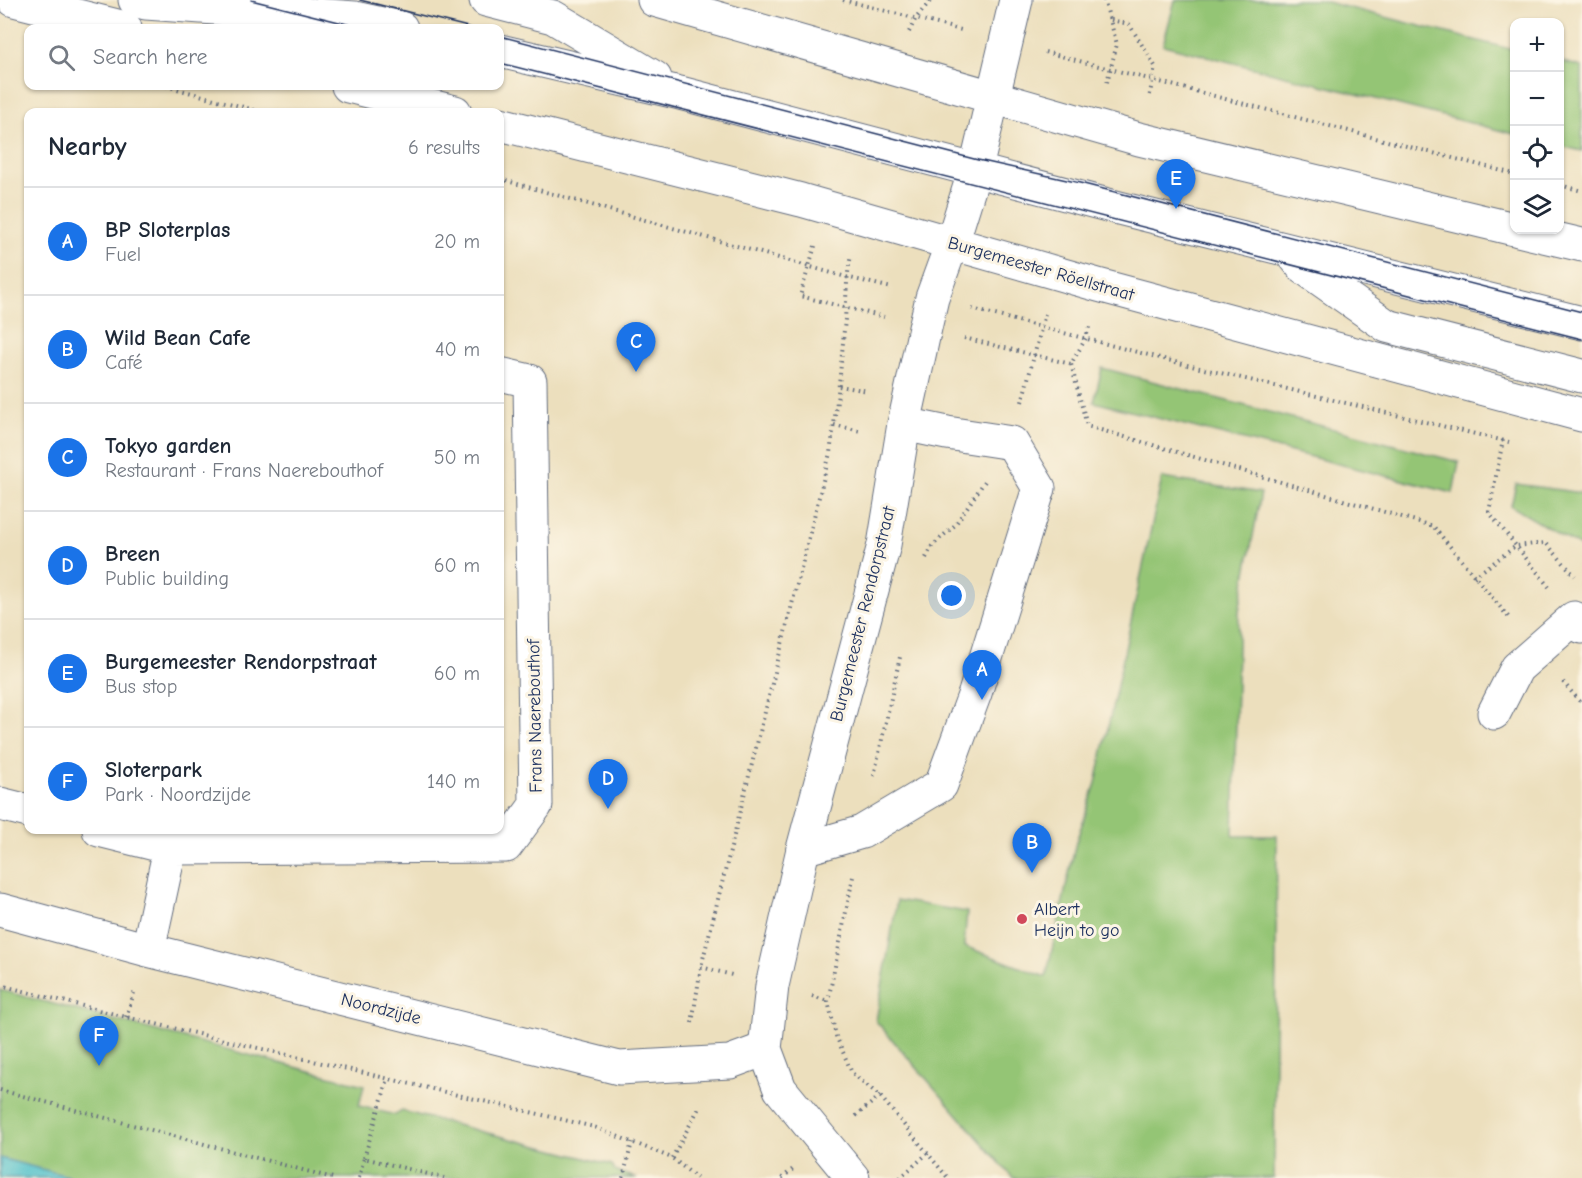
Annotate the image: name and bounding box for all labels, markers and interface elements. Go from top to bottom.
map controls [1510,18,1564,234]
button: + [1510,18,1564,72]
search box [24,24,504,90]
icon: search [45,41,78,74]
text: Search here [93,44,208,70]
button: − [1510,72,1564,126]
button: locate [1510,126,1564,180]
text: Nearby [48,132,127,162]
text: 6 results [408,136,480,159]
pin: E [1156,160,1196,209]
button: layers [1510,180,1564,234]
text: BP Sloterplas [105,217,230,243]
text: A [62,230,73,253]
text: 20 m [434,230,480,253]
street label: Burgemeester Röellstraat [945,232,1137,306]
text: Fuel [105,243,141,266]
pin: C [616,322,656,372]
text: Wild Bean Cafe [105,325,251,351]
text: B [61,338,74,361]
text: 40 m [435,338,480,361]
text: Café [105,351,143,374]
text: Tokyo garden [105,433,231,459]
text: C [61,446,74,469]
text: 50 m [434,446,480,469]
text: Restaurant · Frans Naerebouthof [105,459,383,482]
street label: Burgemeester Rendorpstraat [826,503,900,724]
text: Breen [105,541,160,567]
text: D [61,554,74,577]
text: 60 m [434,554,480,577]
text: Public building [105,567,229,590]
your location [937,581,966,610]
street label: Frans Naerebouthof [523,638,547,793]
text: Burgemeester Rendorpstraat [105,649,377,675]
pin: A [962,650,1002,700]
text: E [62,662,73,685]
text: 60 m [434,662,480,685]
text: Bus stop [105,675,177,698]
text: Sloterpark [105,757,202,783]
pin: D [588,760,628,809]
text: F [62,770,73,793]
text: 140 m [427,770,480,793]
text: Park · Noordzijde [105,783,251,806]
pin: B [1012,824,1052,873]
place label: Albert Heijn to go [1034,899,1120,941]
marker: Albert Heijn to go [1015,912,1029,926]
street label: Noordzijde [339,989,423,1029]
pin: F [80,1016,118,1066]

